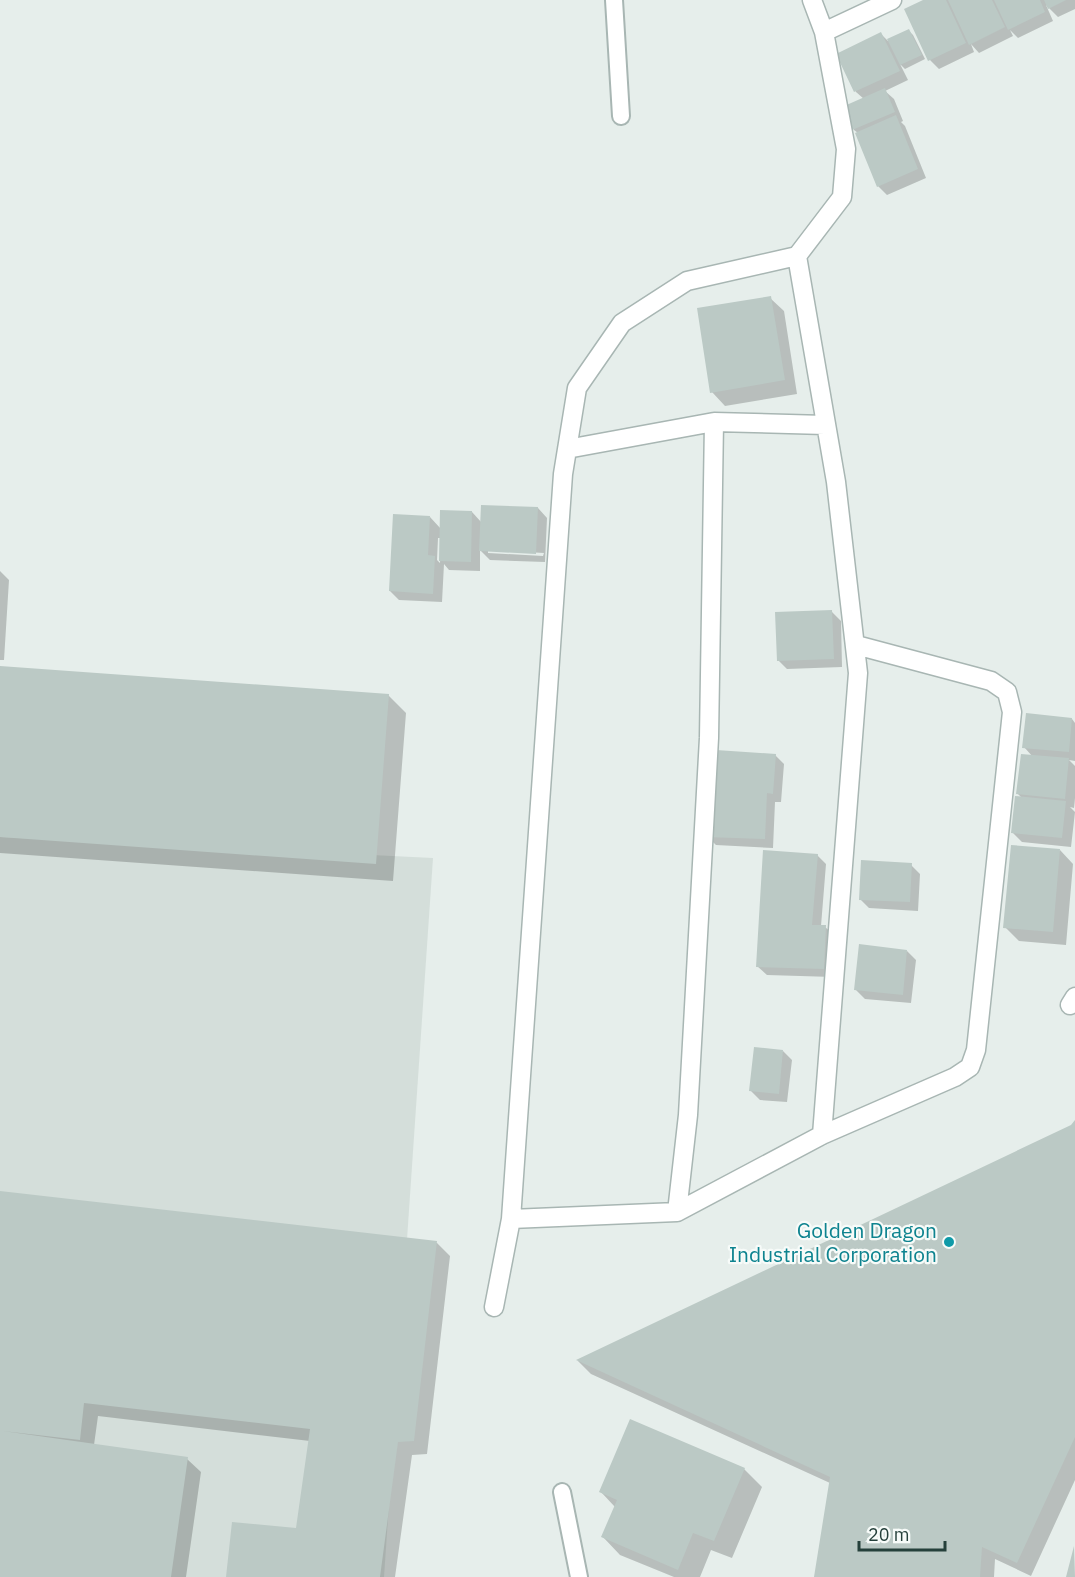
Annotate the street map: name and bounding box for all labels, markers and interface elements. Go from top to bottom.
place label: Golden Dragon Industrial Corporation [729,1216,937,1268]
marker: Golden Dragon Industrial Corporation [942,1235,956,1249]
scale bar [859,1514,944,1552]
text: 20 m [868,1523,910,1546]

